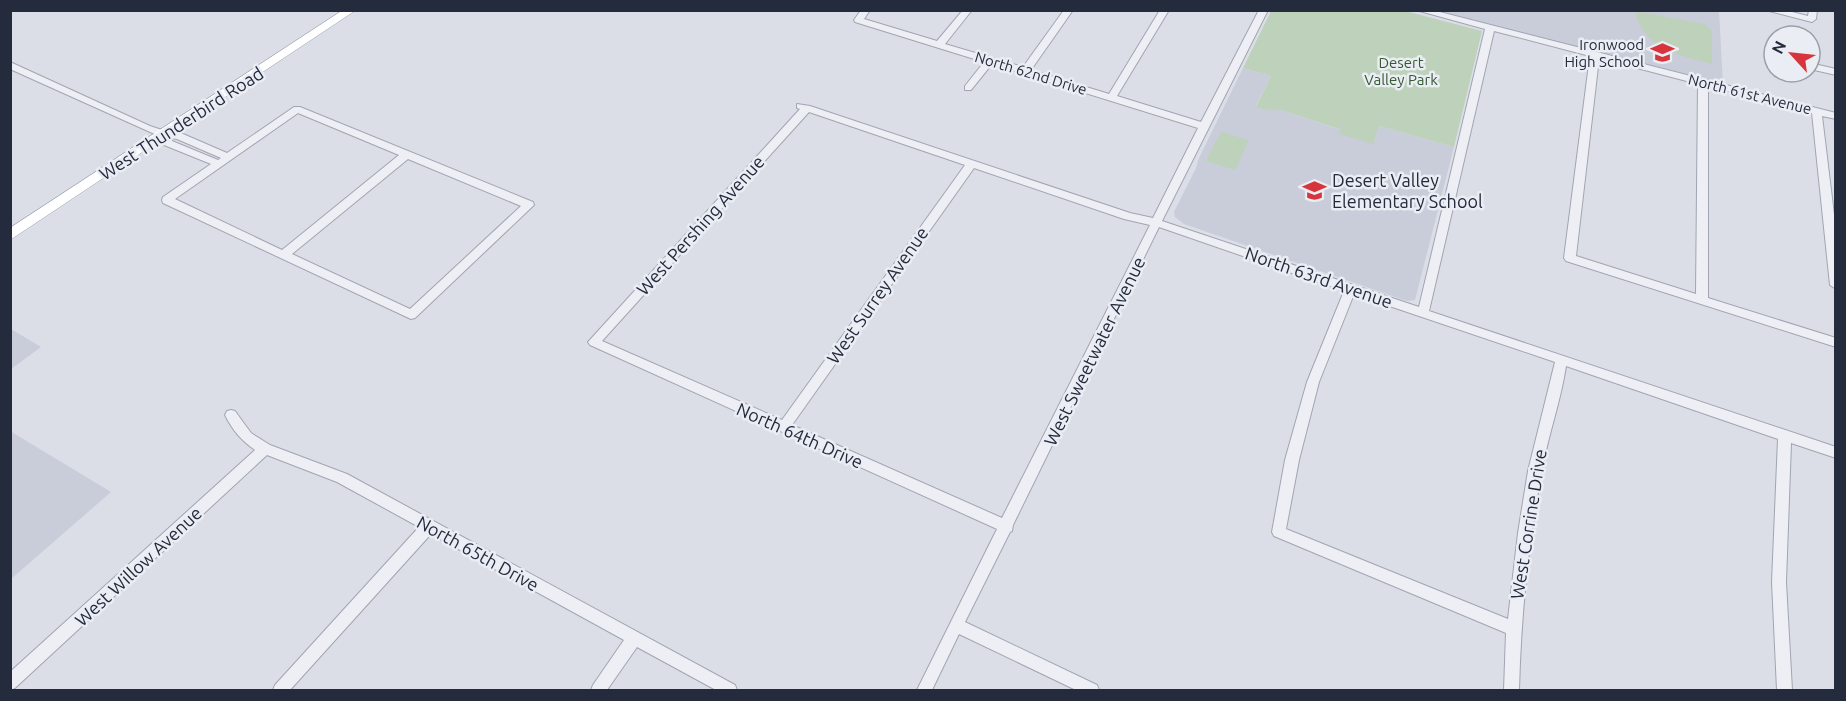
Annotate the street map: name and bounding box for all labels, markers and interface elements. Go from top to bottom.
north arrow [1762,24,1822,84]
place label: Ironwood High School [1564,36,1644,70]
text: N [1768,38,1789,57]
school or university icon: Ironwood High School [1649,40,1675,66]
street label: North 62nd Drive [973,48,1089,98]
park label: Desert Valley Park [1364,54,1438,88]
street label: West Thunderbird Road [95,63,267,183]
street label: North 61st Avenue [1687,70,1813,118]
street label: West Pershing Avenue [632,151,768,299]
place label: Desert Valley Elementary School [1332,170,1483,211]
school or university icon: Desert Valley Elementary School [1301,177,1327,203]
street label: West Surrey Avenue [822,223,932,367]
street label: North 63rd Avenue [1243,242,1395,312]
street label: West Sweetwater Avenue [1040,253,1148,449]
street label: North 64th Drive [734,398,866,472]
street label: West Corrine Drive [1506,447,1550,601]
street label: West Willow Avenue [71,502,205,630]
street label: North 65th Drive [414,511,542,595]

